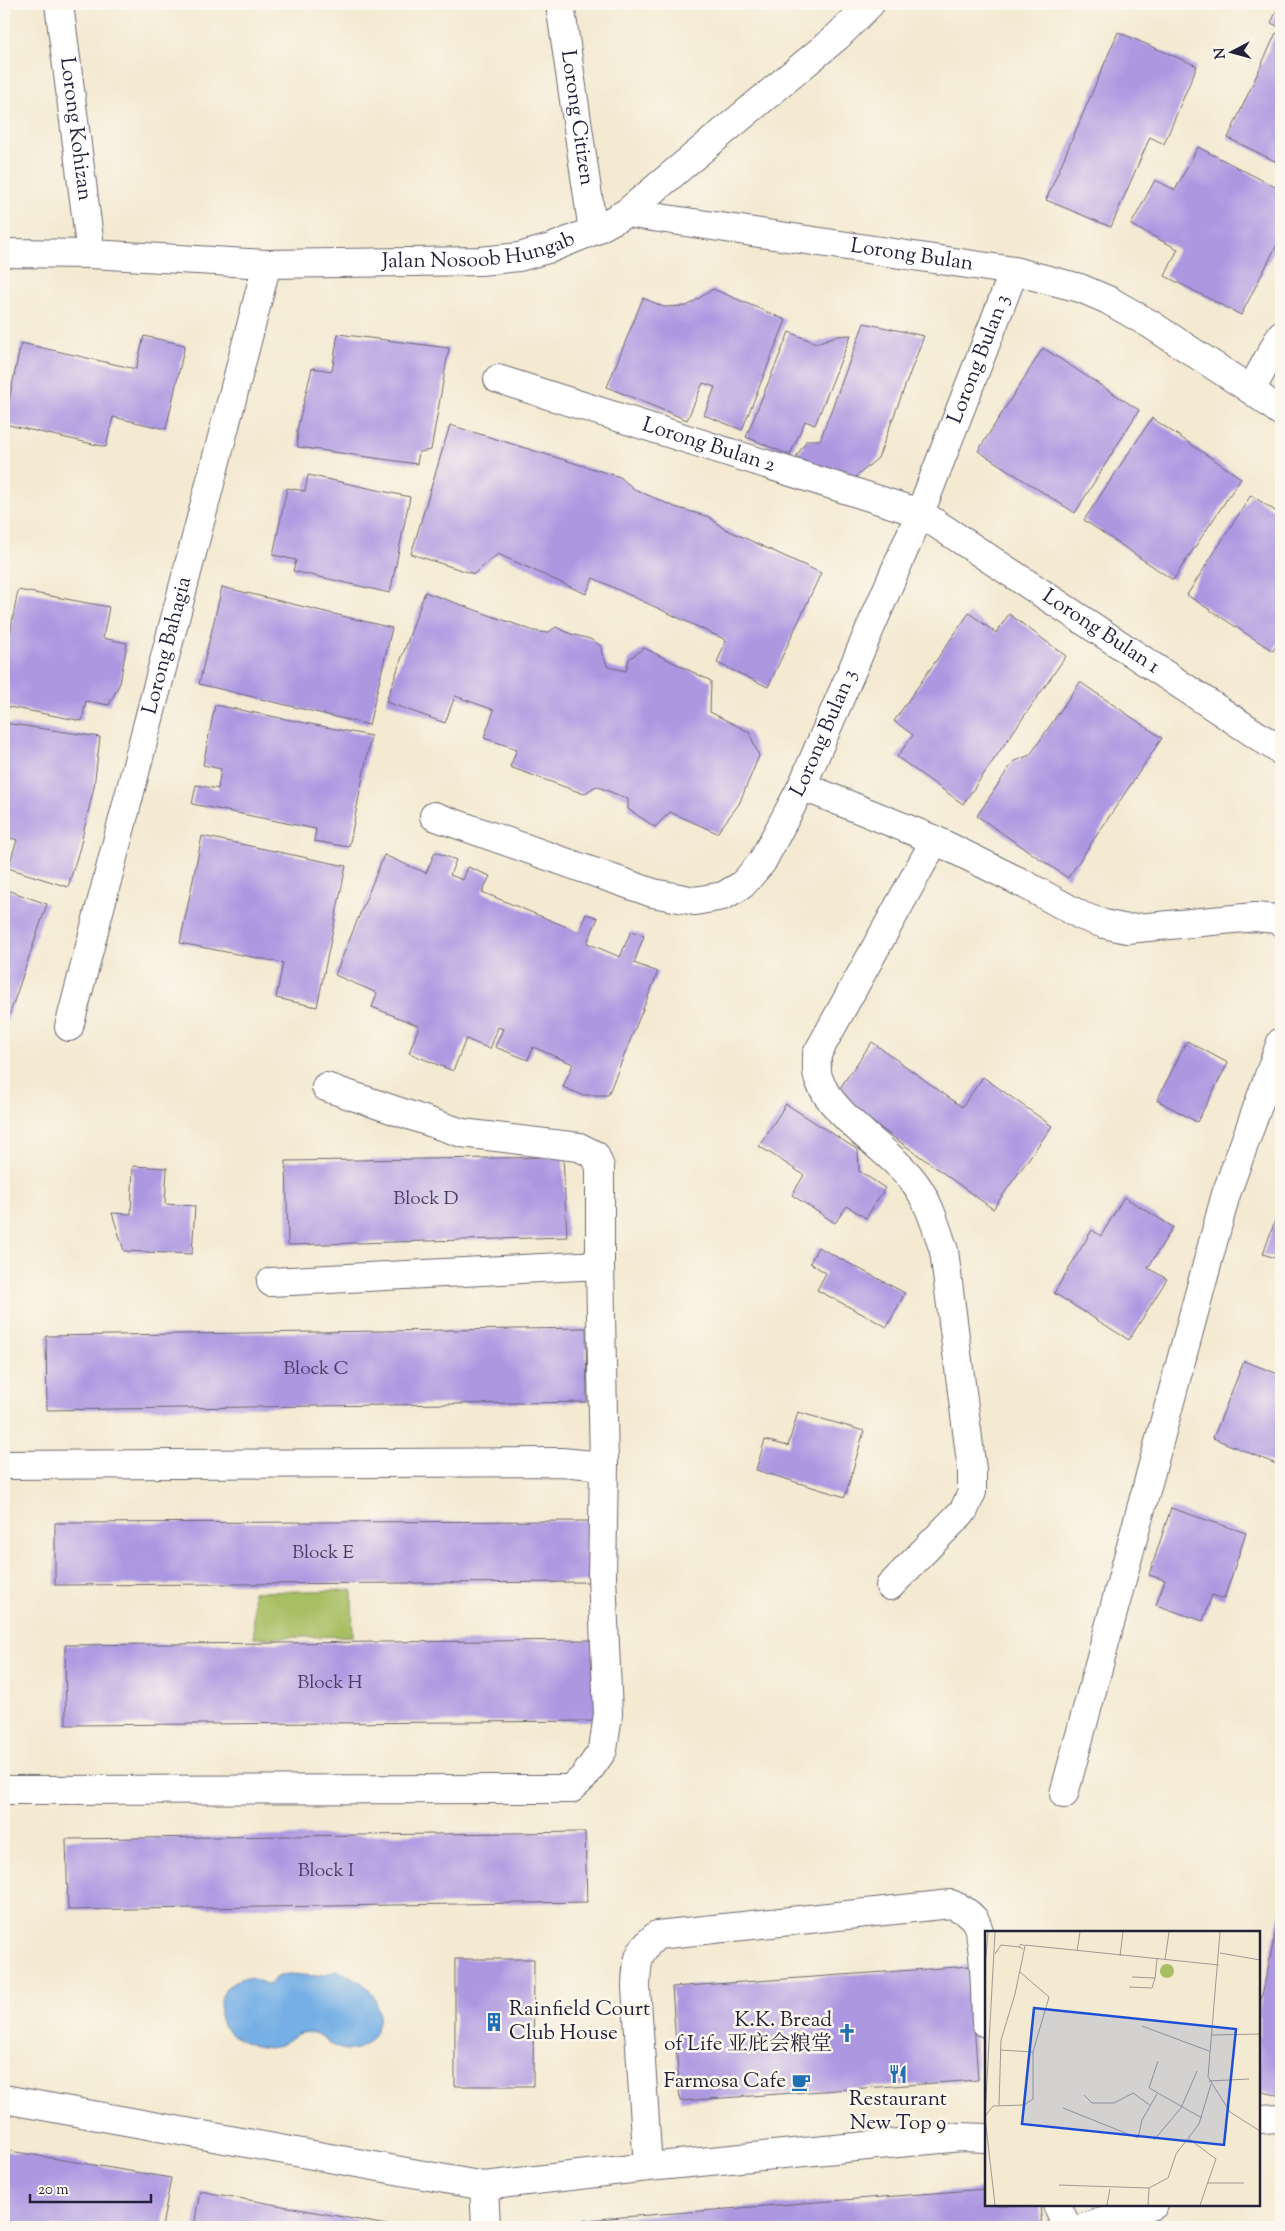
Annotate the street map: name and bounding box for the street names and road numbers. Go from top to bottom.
street label: Lorong Citizen [552,48,601,187]
street label: Lorong Kohizan [51,55,99,203]
street label: Jalan Nosoob Hungab [381,225,580,277]
street label: Lorong Bulan [848,232,975,280]
street label: Lorong Bulan 3 [941,290,1018,428]
street label: Lorong Bulan 2 [638,411,779,481]
street label: Lorong Bahagia [136,573,200,718]
street label: Lorong Bulan 1 [1036,582,1165,682]
street label: Lorong Bulan 3 [784,665,866,803]

